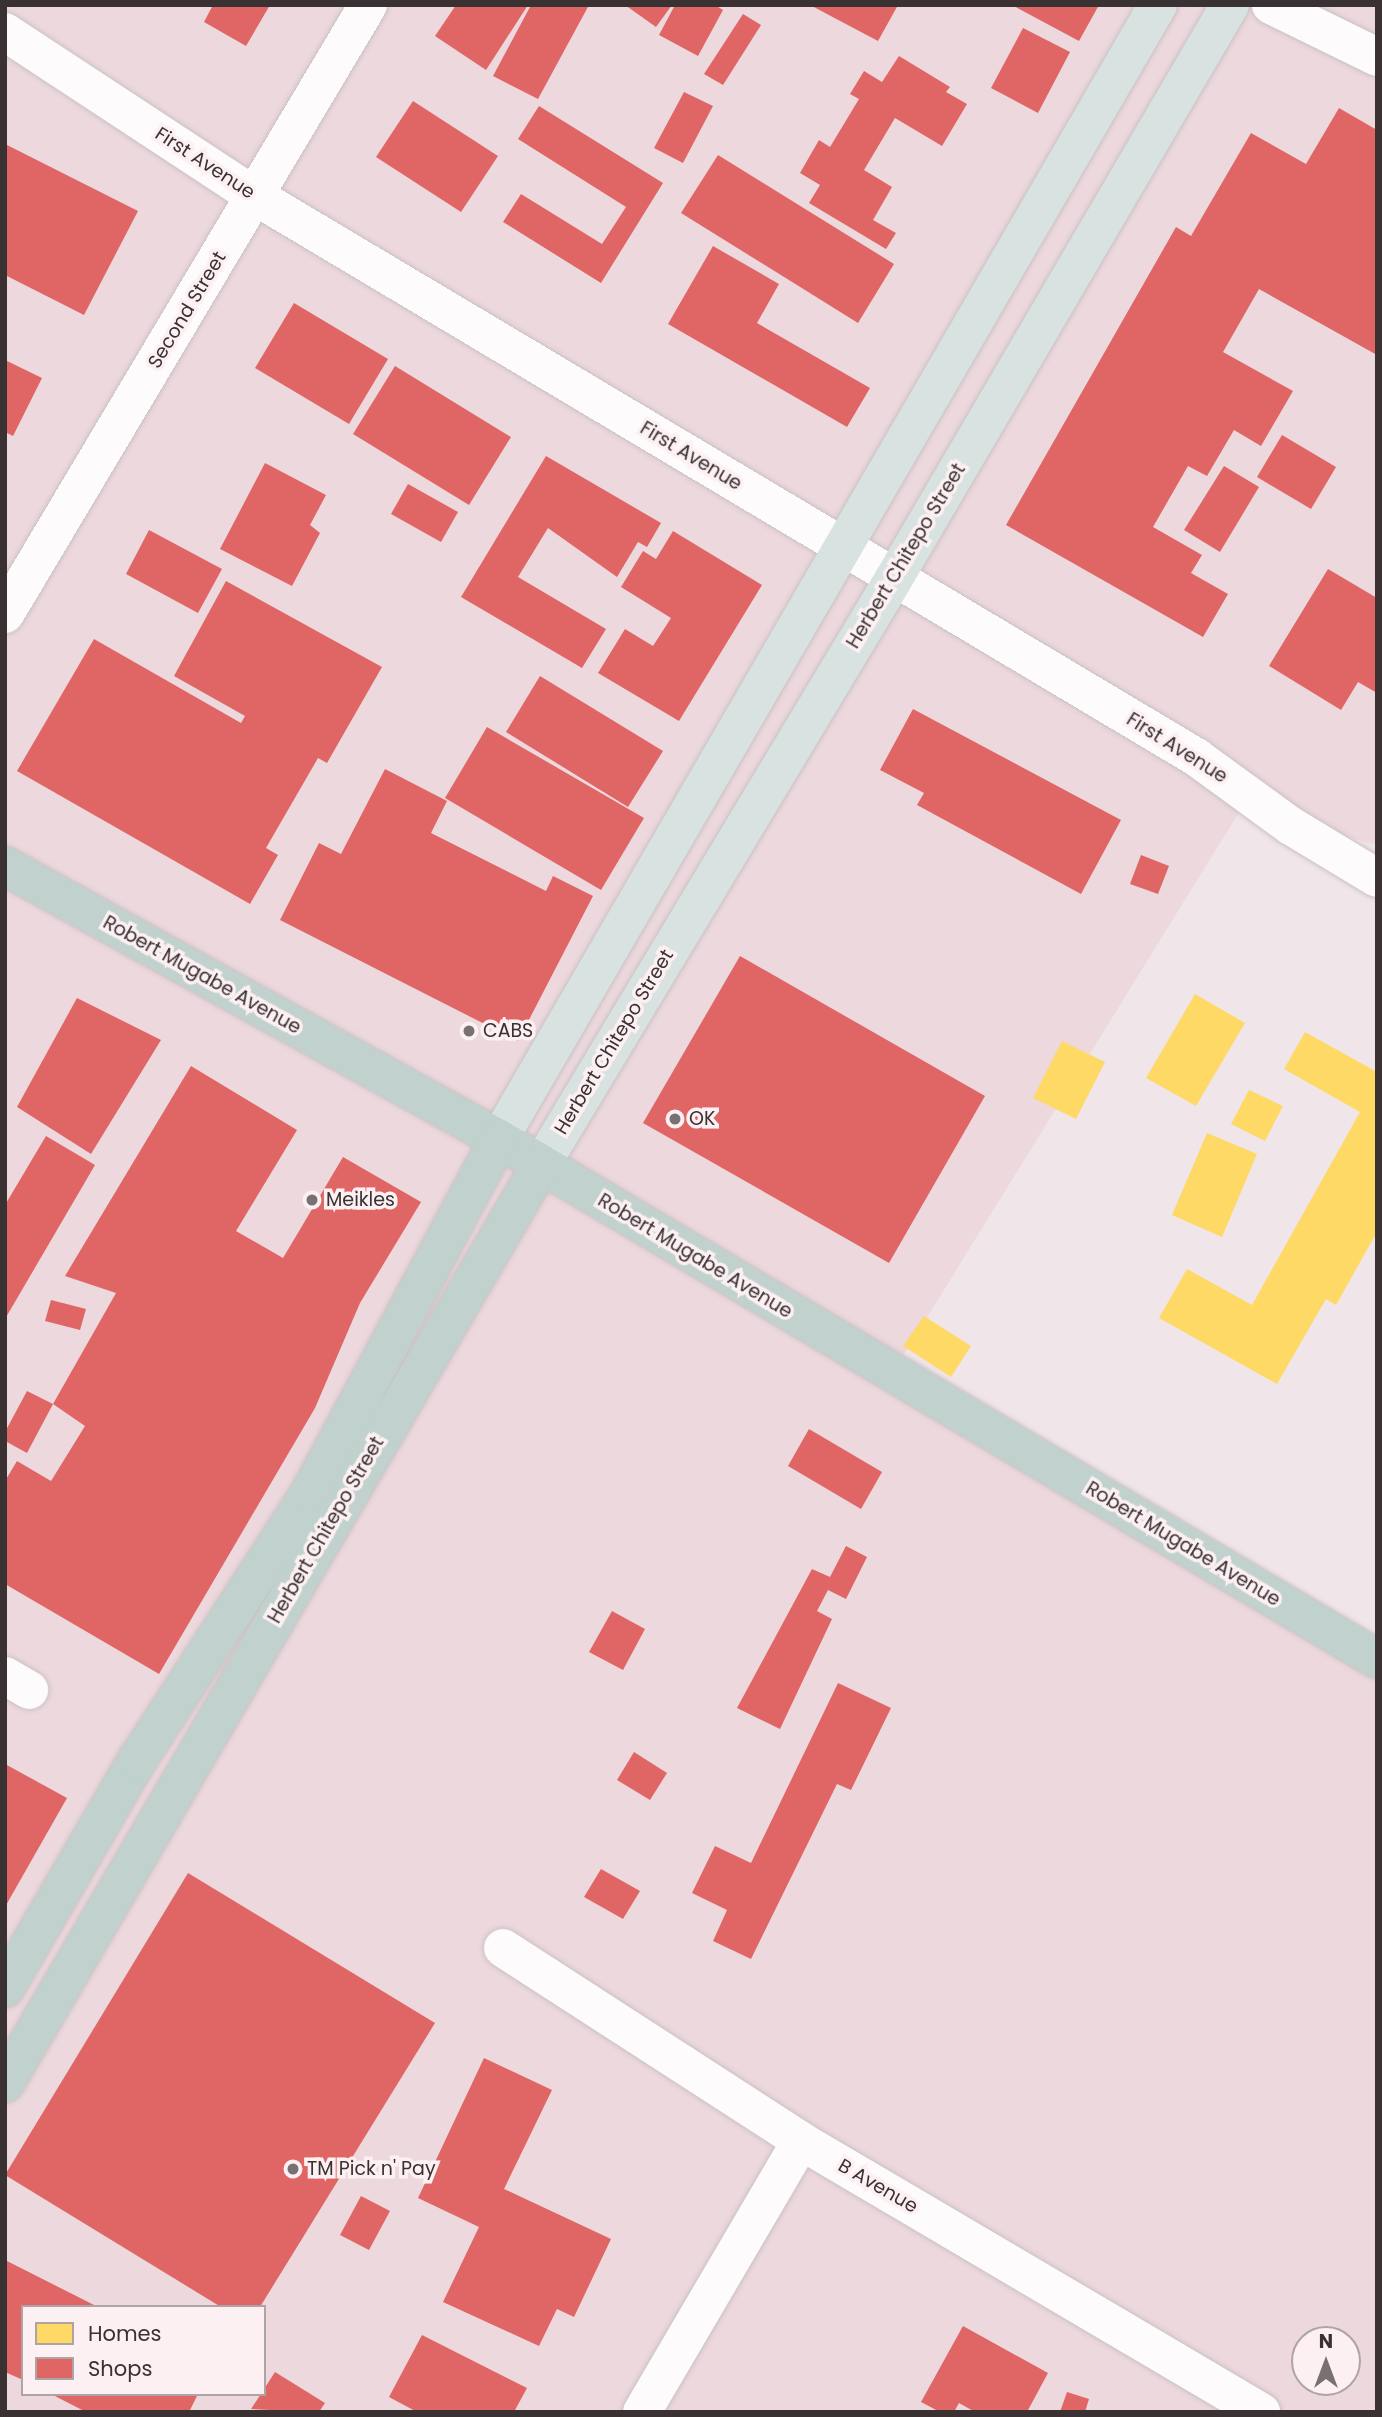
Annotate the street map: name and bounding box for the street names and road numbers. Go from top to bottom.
street label: First Avenue [151,122,259,204]
street label: Second Street [143,247,231,373]
street label: First Avenue [636,417,746,495]
street label: Herbert Chitepo Street [842,459,970,653]
street label: First Avenue [1122,708,1232,788]
street label: Robert Mugabe Avenue [99,911,305,1039]
street label: Herbert Chitepo Street [550,945,678,1139]
street label: Robert Mugabe Avenue [594,1189,796,1323]
street label: Herbert Chitepo Street [263,1433,389,1627]
street label: Robert Mugabe Avenue [1082,1477,1284,1611]
street label: B Avenue [834,2154,922,2218]

